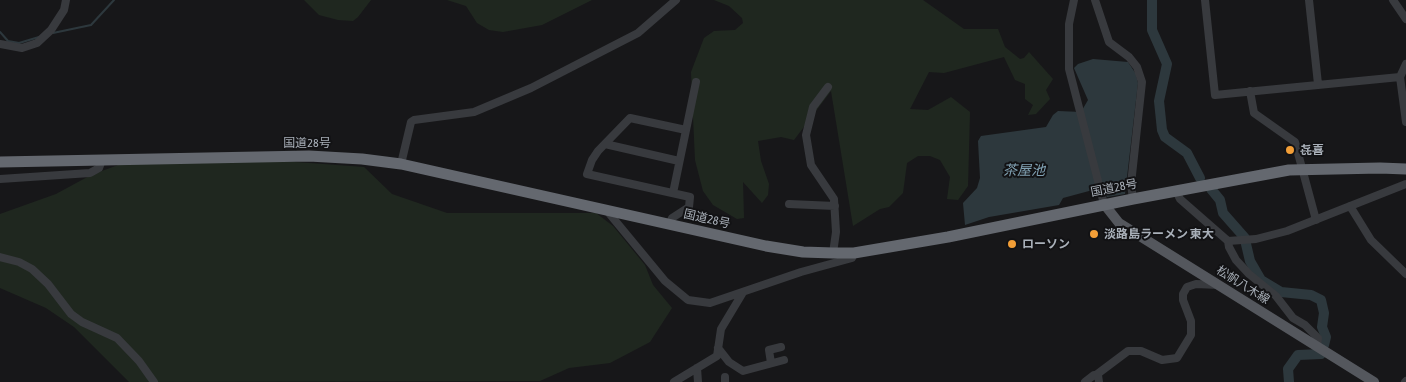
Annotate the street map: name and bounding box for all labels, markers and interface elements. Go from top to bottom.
street label: 国道28号 [283,136,331,150]
place label: 㐂喜 [1300,143,1324,157]
marker: 㐂喜 [1284,144,1296,156]
water label: 茶屋池 [1003,163,1045,179]
street label: 国道28号 [1089,176,1139,200]
street label: 国道28号 [682,207,732,231]
place label: 淡路島ラーメン 東大 [1104,227,1214,241]
marker: 淡路島ラーメン 東大 [1088,228,1100,240]
place label: ローソン [1022,237,1070,251]
marker: ローソン [1006,238,1018,250]
street label: 松帆八木線 [1214,263,1272,307]

